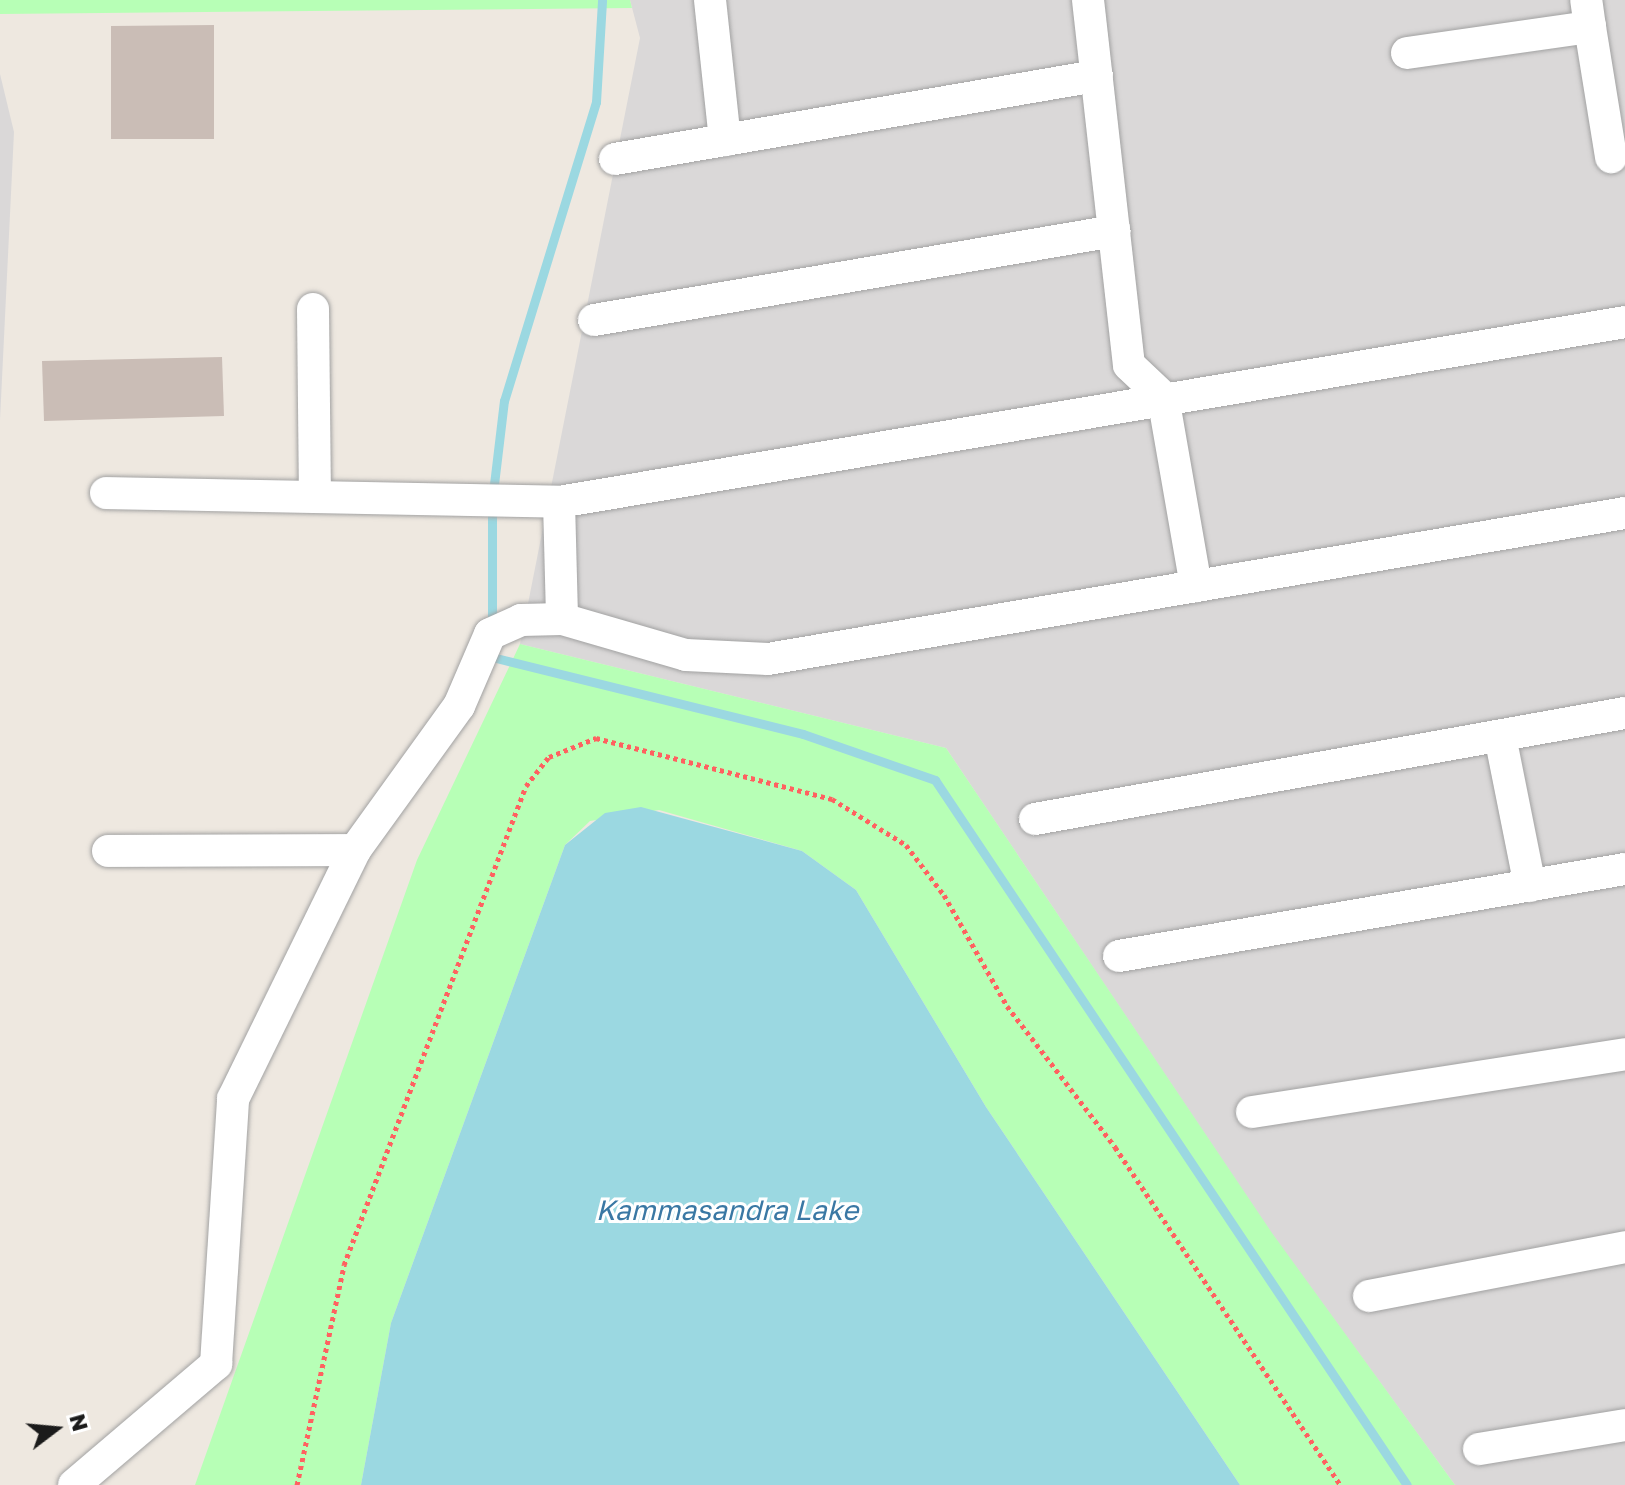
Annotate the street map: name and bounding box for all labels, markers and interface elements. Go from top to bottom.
water label: Kammasandra Lake [596,1193,858,1227]
north arrow [16,1389,96,1469]
text: N [64,1410,95,1434]

